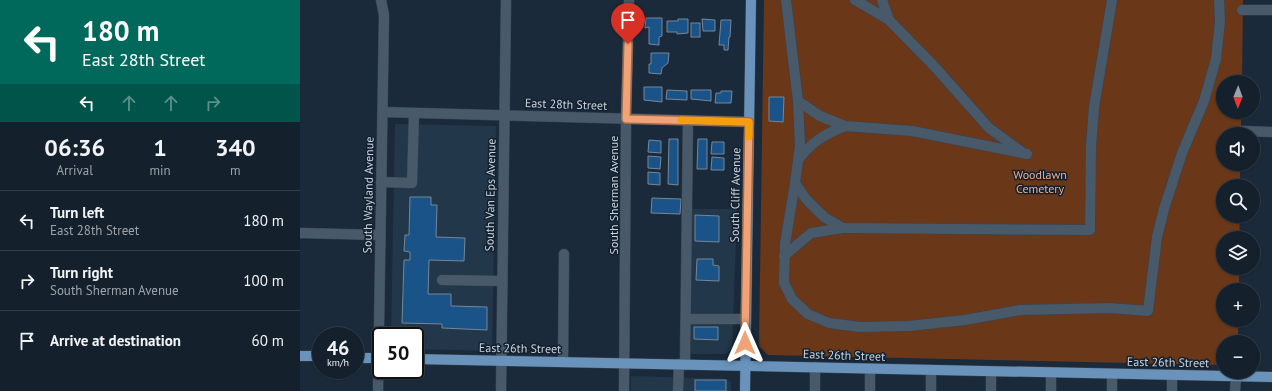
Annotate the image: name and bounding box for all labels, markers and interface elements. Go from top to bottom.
pin [611,3,645,44]
icon: arrive [617,9,639,31]
text: 180 m [82,12,159,49]
icon: left [16,16,68,68]
text: East 28th Street [82,48,205,71]
north arrow [1216,75,1260,119]
map controls [1216,75,1260,379]
icon: left [76,92,98,114]
icon: ahead [118,92,140,114]
icon: ahead [160,92,182,114]
icon: right [202,92,224,114]
street label: East 28th Street [525,95,607,113]
button: sound [1216,127,1260,171]
text: 06:36 [44,132,105,163]
text: 1 [153,132,167,163]
text: 340 [215,132,256,163]
street label: South Sherman Avenue [606,136,621,254]
street label: South Wayland Avenue [359,137,377,253]
street label: South Van Eps Avenue [482,138,498,252]
street label: South Cliff Avenue [727,148,743,242]
text: Arrival [57,162,93,179]
text: min [149,162,171,179]
text: m [230,162,241,179]
park label: Woodlawn Cemetery [1013,167,1067,196]
button: search [1216,179,1260,223]
text: Turn left [50,203,104,222]
icon: left [16,210,38,232]
text: 180 m [243,211,284,230]
text: East 28th Street [50,222,139,239]
button: layers [1216,231,1260,275]
text: Turn right [50,263,113,282]
icon: right [16,270,38,292]
text: 100 m [243,271,284,290]
text: South Sherman Avenue [50,282,179,299]
button: + [1216,283,1260,327]
position arrow [724,322,766,364]
speed limit sign: 50 [372,327,424,379]
icon: arrive [16,330,38,352]
text: Arrive at destination [50,331,181,350]
text: 60 m [251,331,284,350]
text: 46 [327,335,349,361]
button: − [1216,335,1260,379]
street label: East 26th Street [479,340,561,356]
street label: East 26th Street [803,346,885,364]
street label: East 26th Street [1127,354,1209,370]
text: km/h [327,356,349,369]

